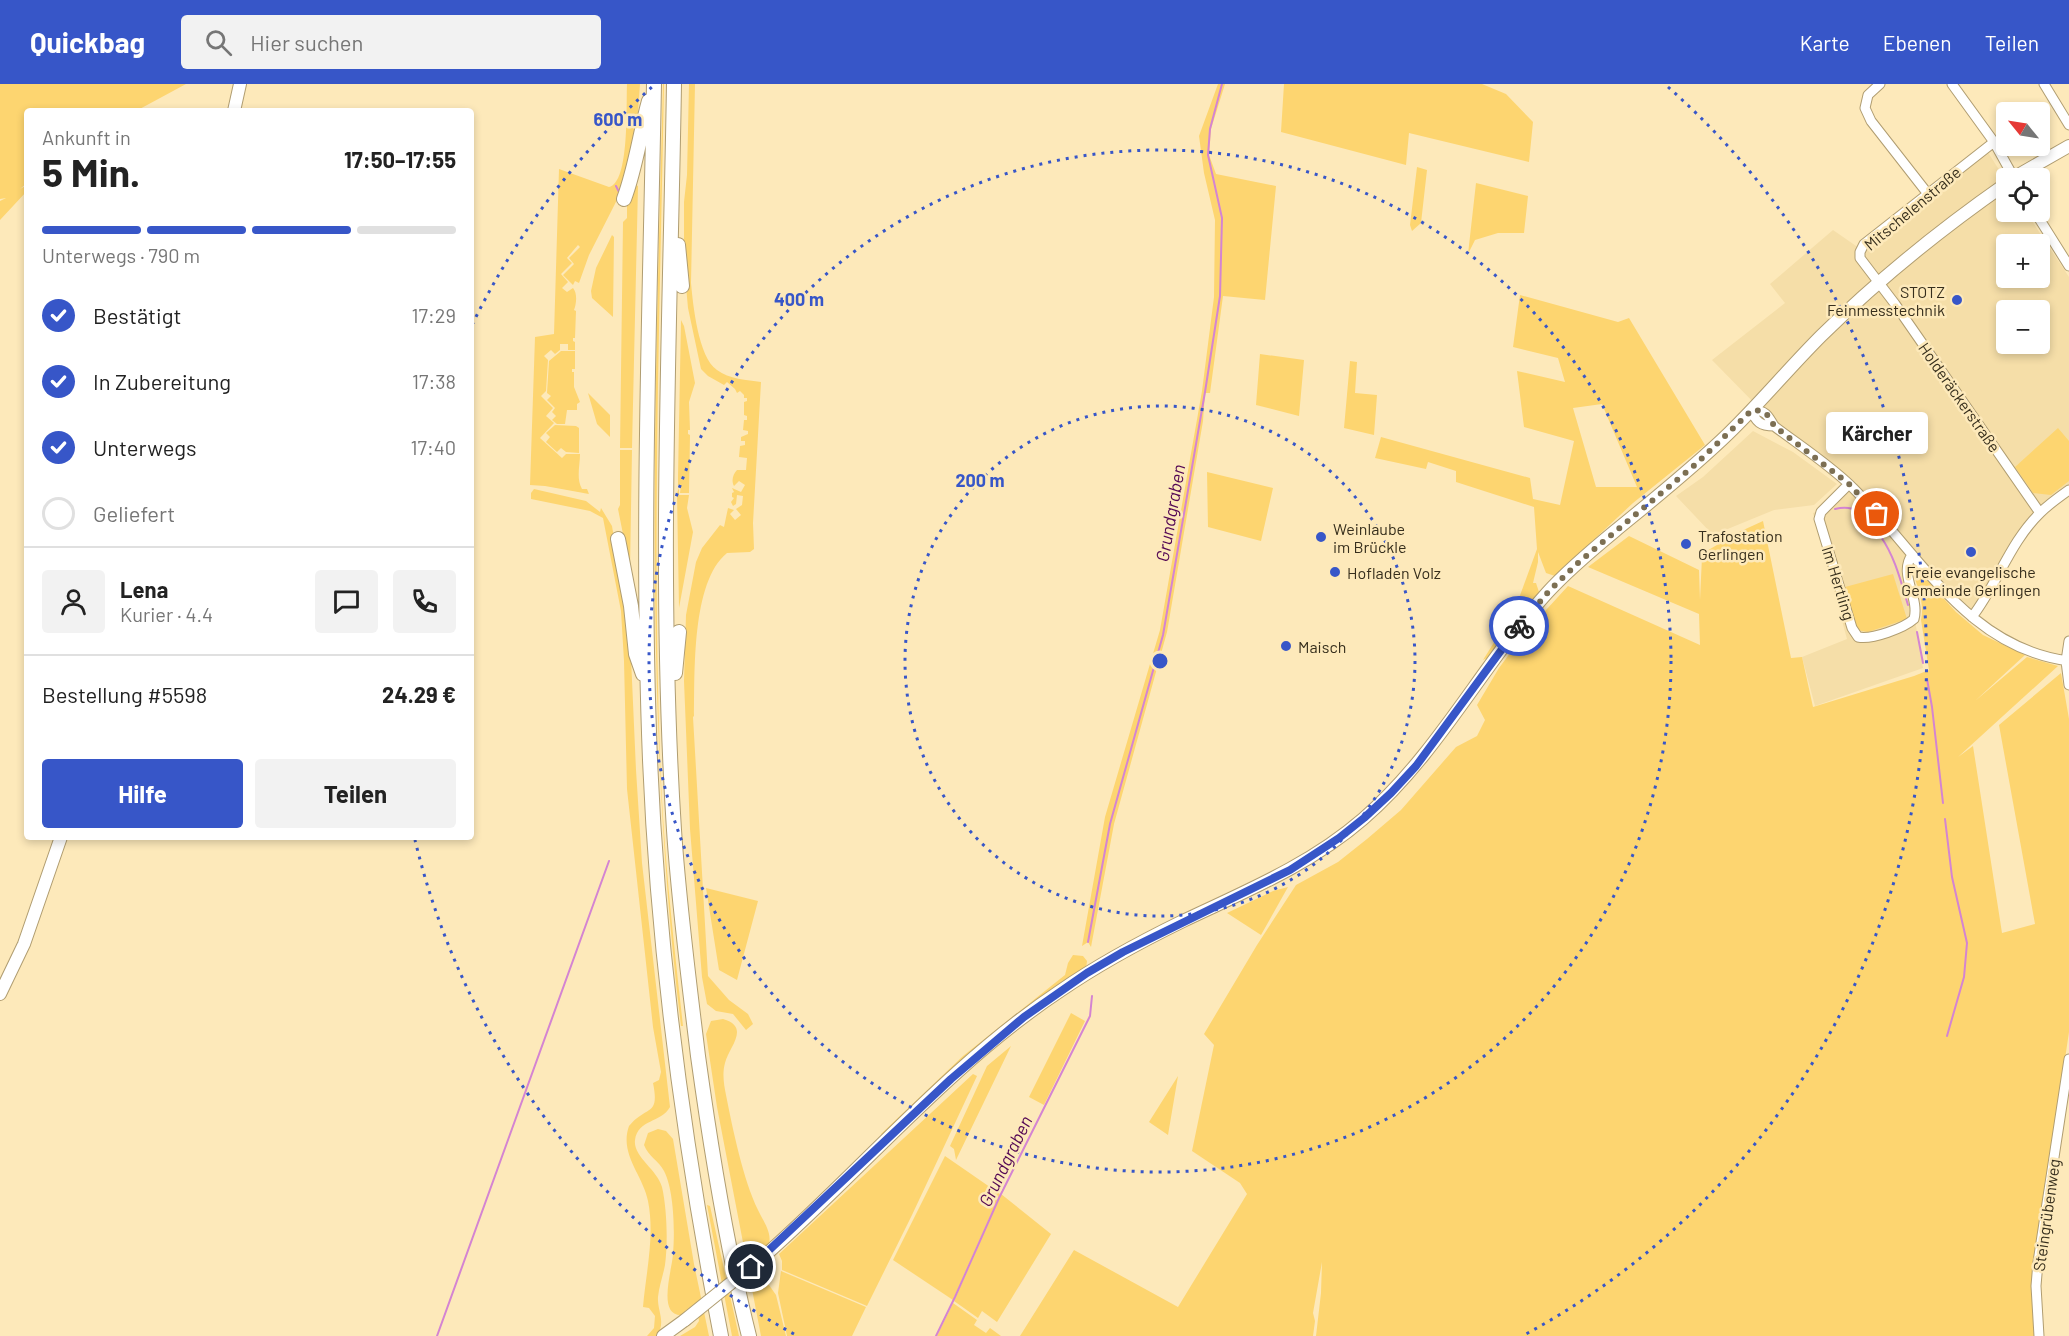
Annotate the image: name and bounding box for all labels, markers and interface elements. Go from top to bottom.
search box [181,15,601,69]
text: Quickbag [30,25,145,59]
icon: search [202,26,235,59]
text: Hier suchen [250,29,363,55]
text: Karte [1800,30,1850,55]
text: Ebenen [1883,30,1952,55]
text: Teilen [1985,30,2039,55]
north arrow [1996,102,2050,156]
map controls [1996,102,2050,354]
text: 600 m [594,108,642,130]
text: Ankunft in [42,125,131,149]
text: 17:50–17:55 [344,146,456,172]
text: 5 Min. [42,148,140,195]
street label: Mitschelenstraße [1860,162,1964,254]
button: locate [1996,168,2050,222]
button: + [1996,234,2050,288]
text: Unterwegs · 790 m [42,243,200,267]
place label: STOTZ Feinmesstechnik [1827,282,1945,319]
text: 400 m [774,288,824,310]
marker: STOTZ Feinmesstechnik [1950,293,1964,307]
icon: check [42,299,75,332]
button: − [1996,300,2050,354]
text: Bestätigt [93,302,182,328]
text: 17:29 [412,303,456,327]
street label: Holderäckerstraße [1915,339,2005,455]
icon: check [42,365,75,398]
text: In Zubereitung [93,368,231,394]
text: 17:38 [412,369,456,393]
callout: Kärcher [1826,412,1928,454]
text: Kärcher [1842,421,1912,445]
icon: check [42,431,75,464]
text: Unterwegs [93,434,197,460]
text: 17:40 [410,435,456,459]
water label: Grundgraben [1151,463,1189,563]
text: 200 m [955,469,1005,491]
pin [1851,488,1902,539]
icon: bag [1860,497,1893,530]
text: Geliefert [93,500,175,526]
place label: Weinlaube im Brückle [1333,519,1407,556]
place label: Trafostation Gerlingen [1698,526,1783,563]
marker: Weinlaube im Brückle [1314,530,1328,544]
marker: Trafostation Gerlingen [1679,537,1693,551]
street label: Im Hertling [1819,544,1859,622]
marker: Freie evangelische Gemeinde Gerlingen [1964,545,1978,559]
place label: Freie evangelische Gemeinde Gerlingen [1901,562,2041,599]
place label: Hofladen Volz [1347,563,1441,582]
marker: Hofladen Volz [1328,565,1342,579]
button: person [42,570,105,633]
button: chat [315,570,378,633]
button: phone [393,570,456,633]
text: Lena [120,576,168,602]
courier [1489,596,1549,656]
text: Kurier · 4.4 [120,602,213,626]
icon: bike [1503,610,1536,643]
place label: Maisch [1298,637,1346,656]
marker: Maisch [1279,639,1293,653]
centre of rings [1150,651,1170,671]
text: Bestellung #5598 [42,681,207,707]
text: 24.29 € [382,681,456,707]
button: Hilfe [42,759,243,828]
button: Teilen [255,759,456,828]
water label: Grundgraben [974,1112,1036,1210]
street label: Steingrübenweg [2029,1158,2063,1272]
pin [725,1241,776,1292]
icon: home [734,1250,767,1283]

